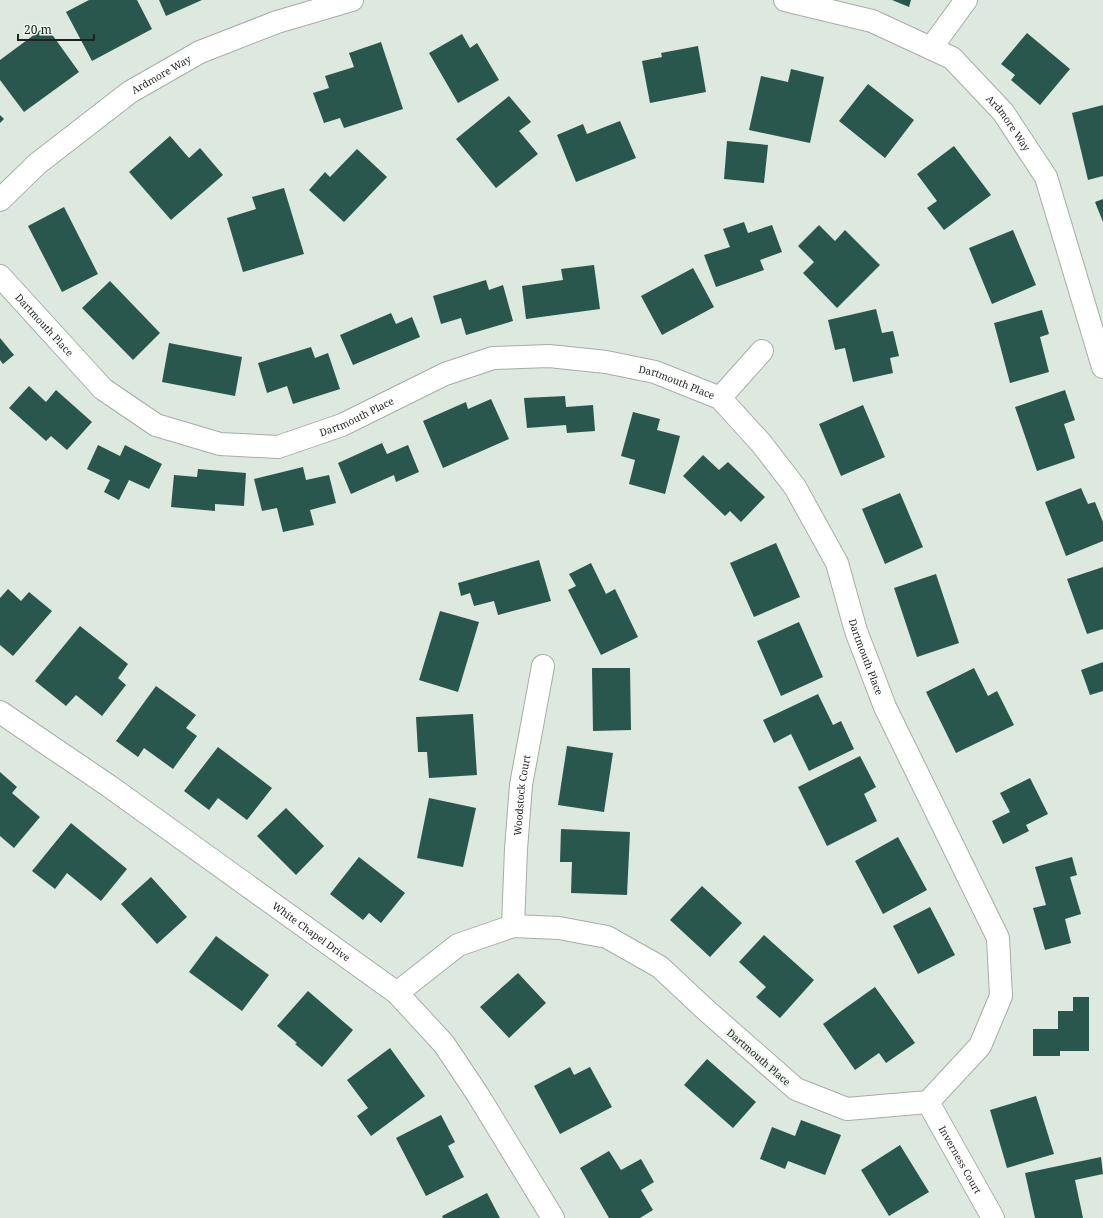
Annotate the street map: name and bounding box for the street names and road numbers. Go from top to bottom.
street label: Ardmore Way [129,51,194,97]
street label: Ardmore Way [983,92,1034,154]
street label: Dartmouth Place [12,290,77,359]
street label: Dartmouth Place [637,362,717,402]
street label: Dartmouth Place [317,394,396,439]
street label: Dartmouth Place [846,617,887,697]
street label: Woodstock Court [510,753,533,836]
street label: White Chapel Drive [269,899,353,964]
street label: Dartmouth Place [724,1025,794,1089]
street label: Inverness Court [936,1123,985,1197]

